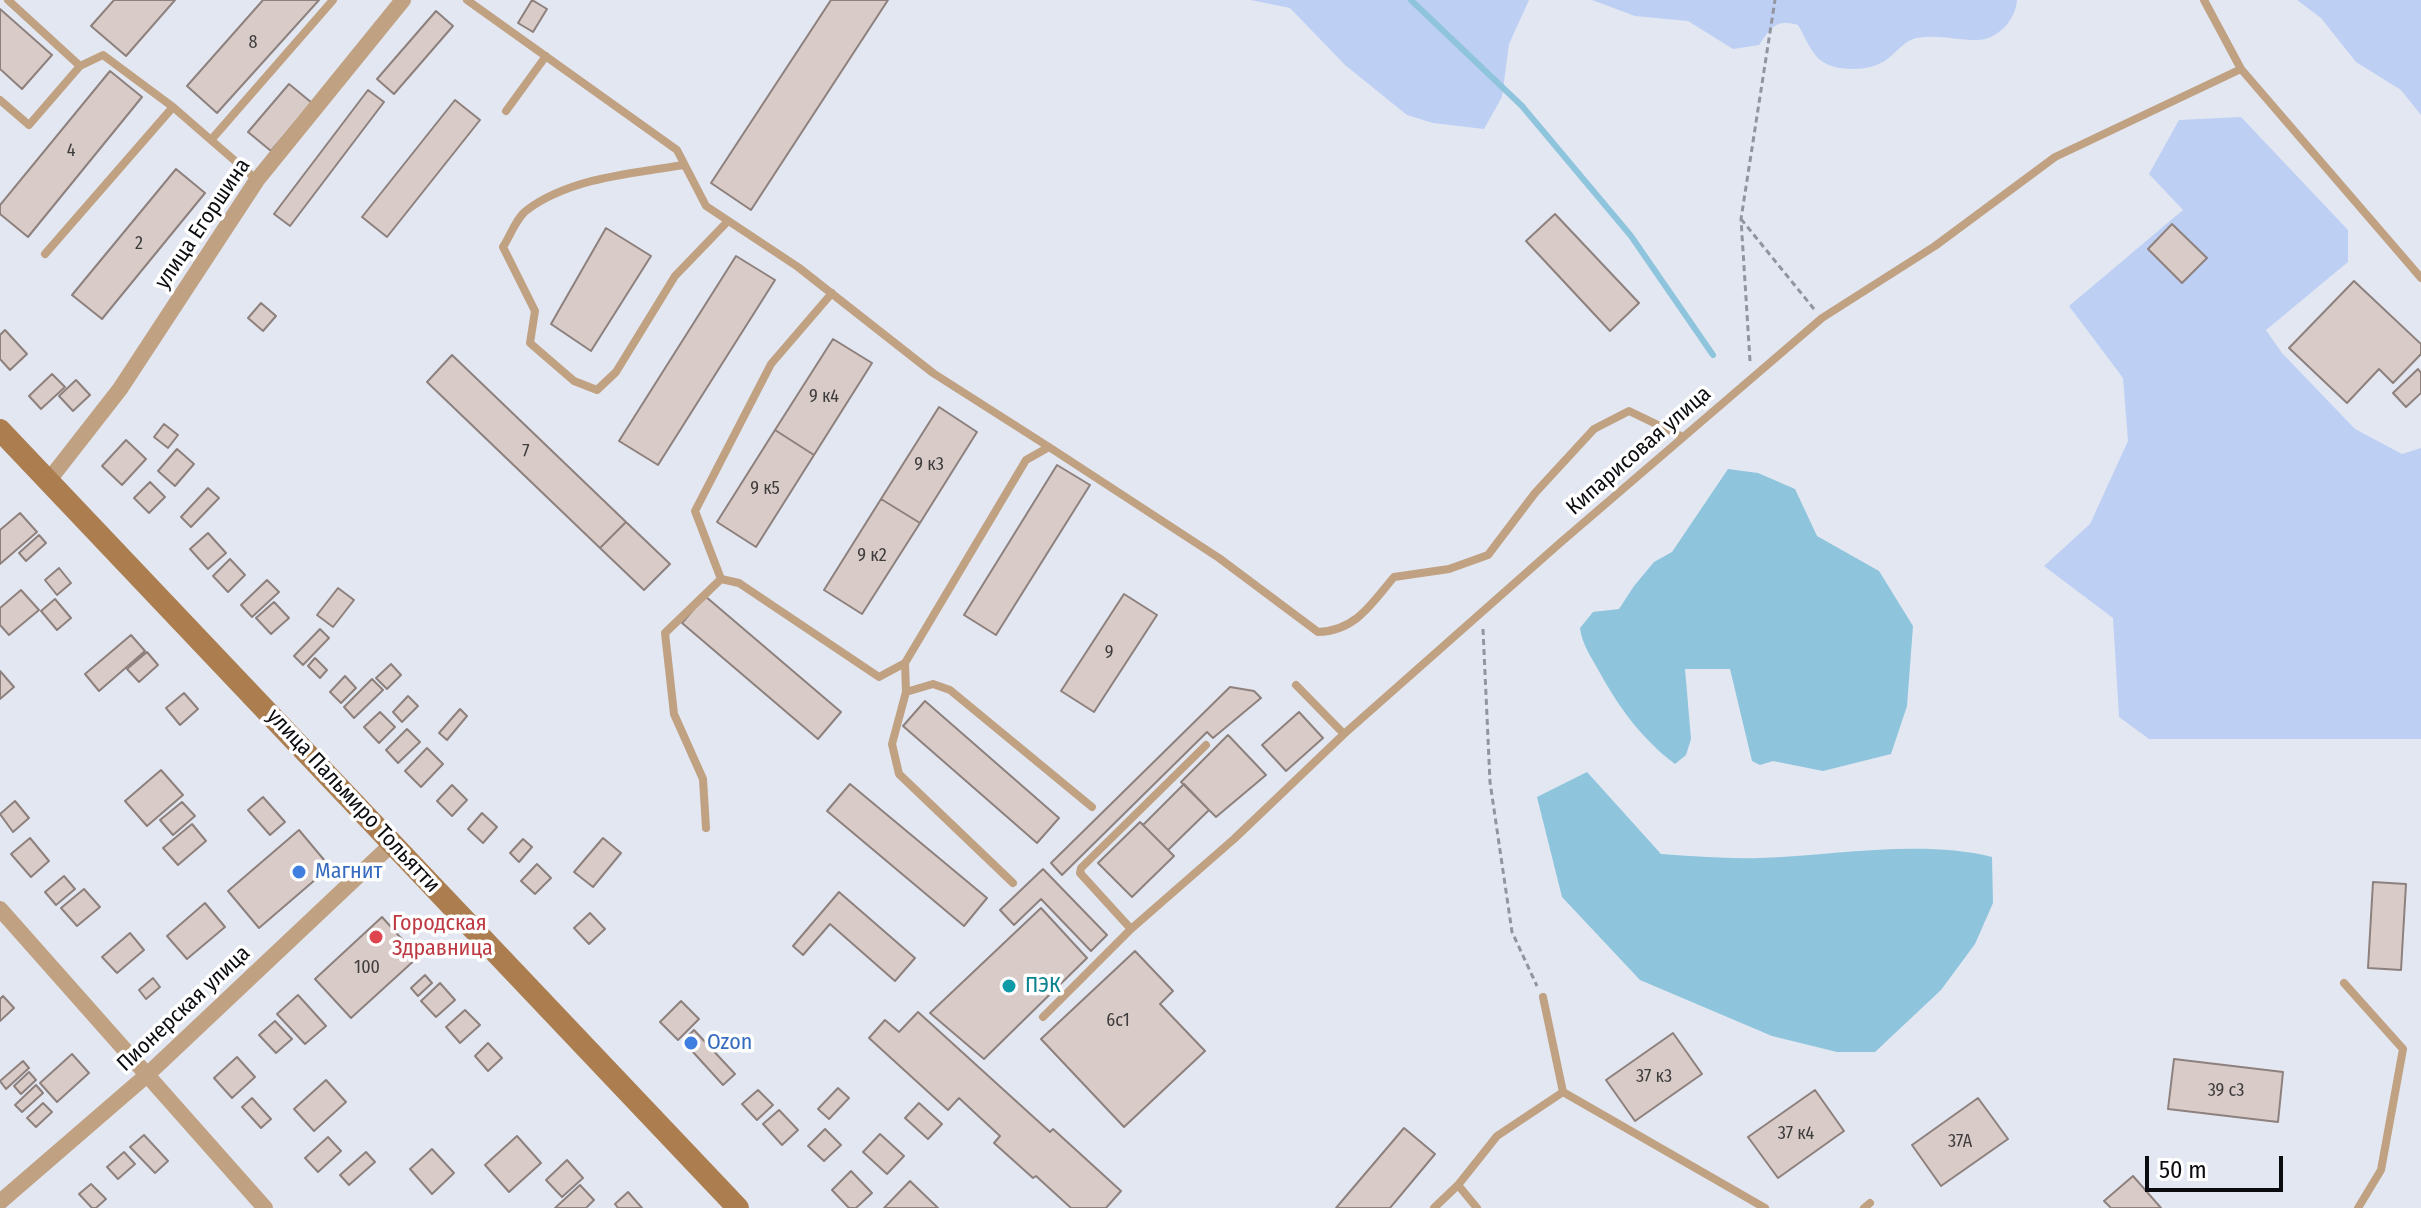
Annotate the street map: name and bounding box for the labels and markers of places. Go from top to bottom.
place label: Магнит [315,859,382,885]
marker: Магнит [290,863,308,881]
place label: Городская Здравница [392,911,493,962]
marker: Городская Здравница [367,928,385,946]
place label: ПЭК [1025,973,1061,999]
marker: ПЭК [1000,977,1018,995]
place label: Ozon [707,1030,752,1056]
marker: Ozon [682,1034,700,1052]

